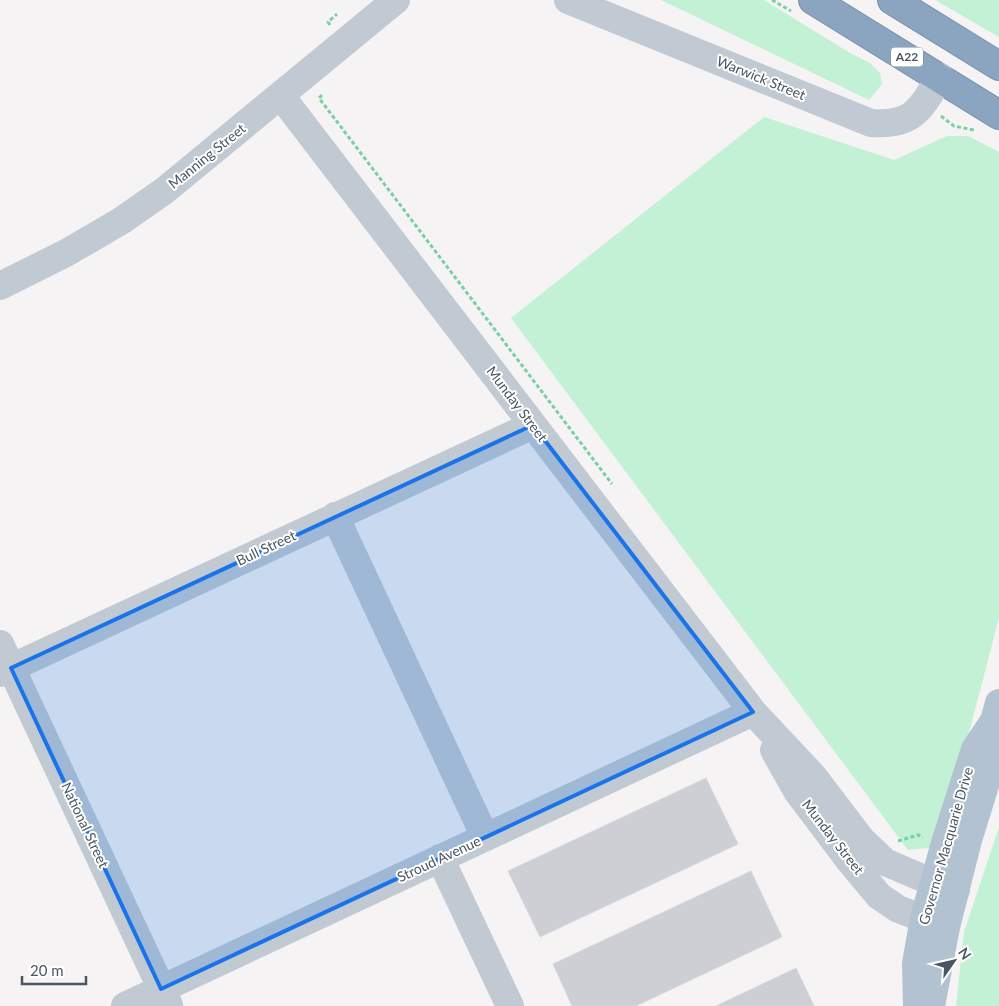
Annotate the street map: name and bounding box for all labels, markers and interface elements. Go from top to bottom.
road number: A22 [891,48,923,66]
street label: Warwick Street [714,52,808,103]
street label: Manning Street [165,119,249,192]
street label: Munday Street [483,362,551,445]
street label: Bull Street [233,526,298,569]
street label: Governor Macquarie Drive [915,765,976,927]
street label: National Street [58,779,113,870]
street label: Munday Street [799,796,868,878]
street label: Stroud Avenue [394,832,483,885]
north arrow [929,936,979,986]
text: N [955,944,975,963]
scale bar [22,954,86,986]
text: 20 m [30,961,64,979]

